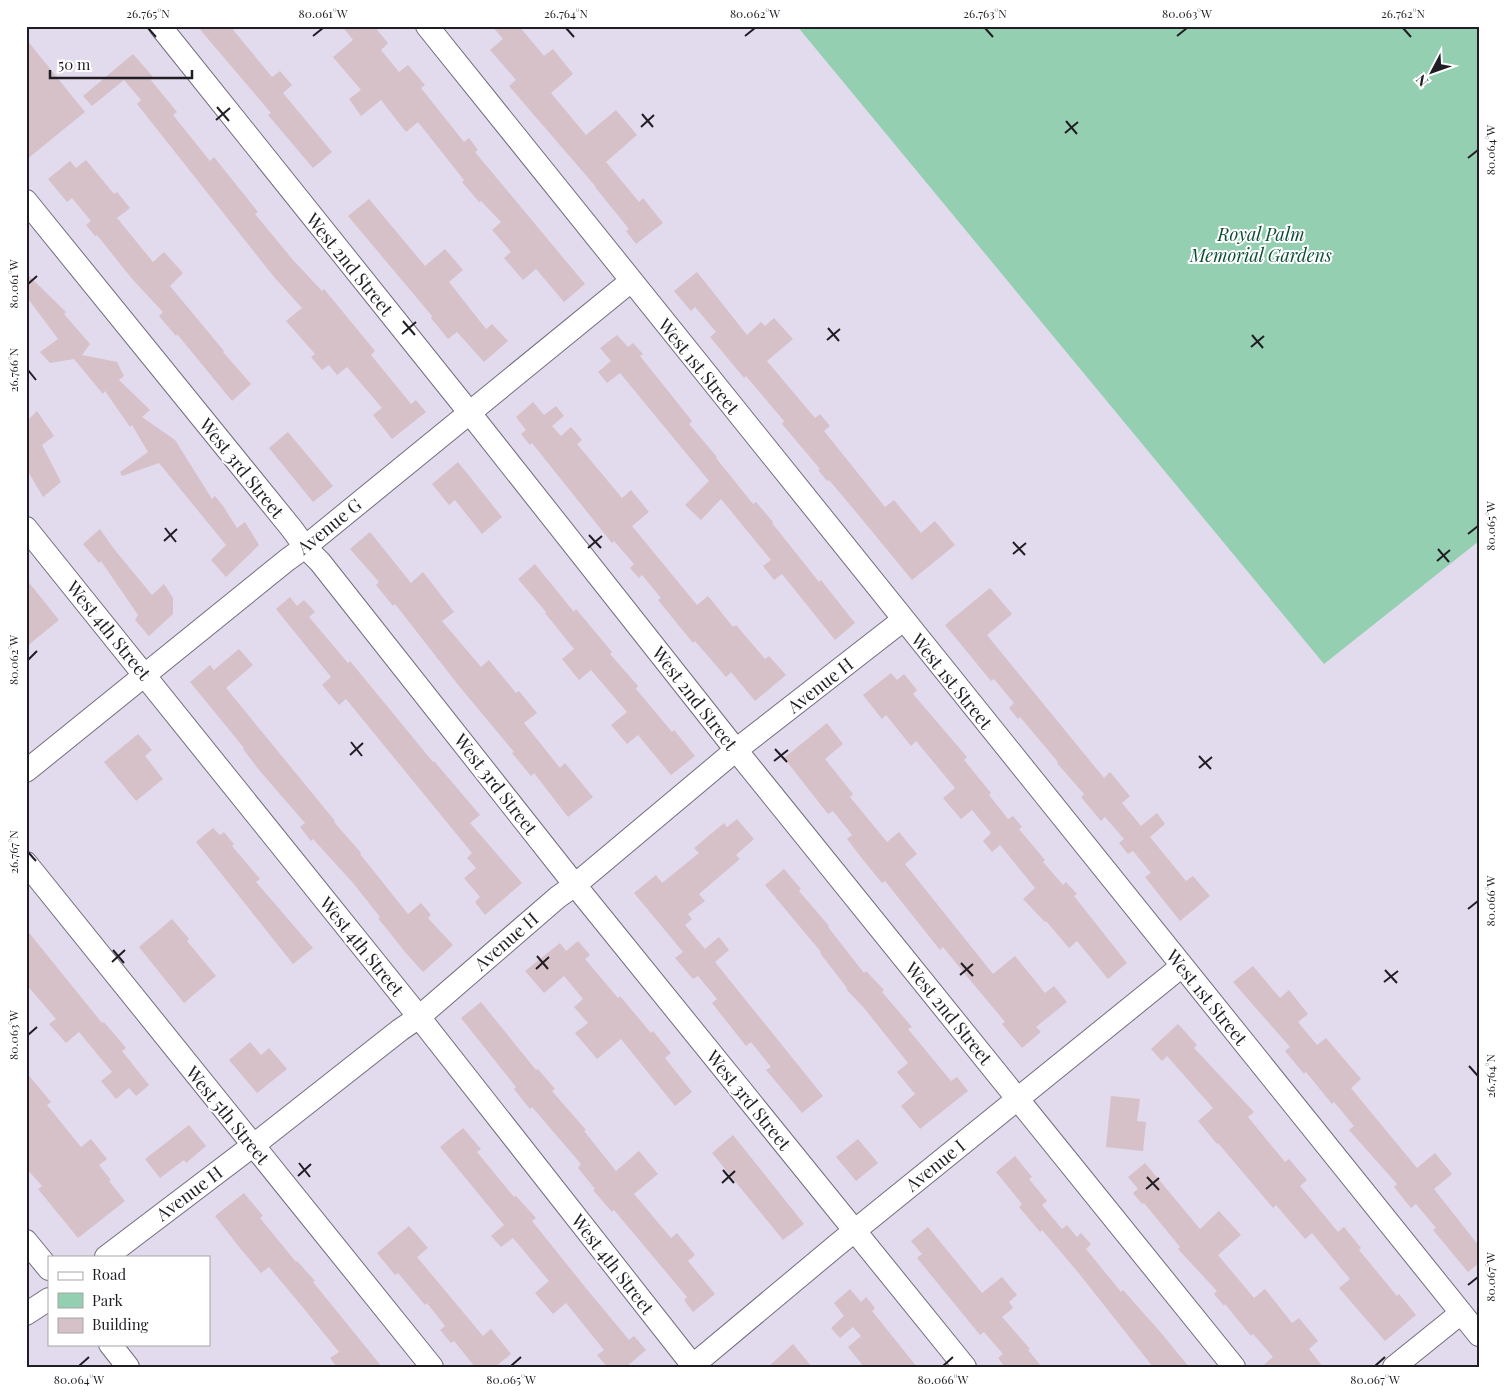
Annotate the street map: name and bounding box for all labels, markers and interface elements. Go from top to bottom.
text: 26.765°N [126,5,170,21]
text: 80.061°W [299,5,348,21]
text: 26.764°N [544,5,589,21]
text: 80.062°W [730,5,780,21]
text: 26.763°N [963,5,1007,21]
text: 80.063°W [1162,5,1212,21]
text: 26.762°N [1381,5,1426,21]
scale bar [50,48,192,80]
north arrow [1408,48,1458,98]
text: 50 m [58,54,91,74]
text: N [1411,71,1432,91]
text: 80.064°W [1482,125,1498,175]
street label: West 2nd Street [301,207,399,321]
park label: Royal Palm Memorial Gardens [1189,222,1332,267]
text: 80.061°W [5,259,21,309]
street label: West 1st Street [652,312,745,419]
text: 26.766°N [5,347,21,392]
street label: West 3rd Street [194,412,290,523]
street label: Avenue G [291,492,367,560]
text: 80.065°W [1482,501,1498,551]
street label: West 4th Street [61,575,157,685]
street label: West 1st Street [905,627,998,734]
text: 80.062°W [5,635,21,685]
street label: West 2nd Street [646,640,743,755]
street label: Avenue H [781,652,858,719]
street label: West 3rd Street [448,728,543,840]
text: 26.767°N [5,830,21,874]
text: 80.066°W [1482,875,1498,926]
street label: West 4th Street [314,891,410,1001]
street label: Avenue H [468,907,543,976]
street label: West 1st Street [1160,943,1253,1050]
street label: West 2nd Street [900,956,998,1070]
text: 80.063°W [5,1010,21,1060]
street label: West 3rd Street [701,1044,797,1155]
text: 26.764°N [1482,1053,1498,1098]
street label: West 5th Street [180,1060,275,1170]
street label: Avenue I [899,1134,970,1197]
street label: Avenue H [150,1160,227,1227]
street label: West 4th Street [566,1208,660,1320]
text: 80.067°W [1482,1252,1498,1302]
legend [48,1256,210,1346]
text: Road [92,1264,126,1284]
text: Park [92,1290,124,1310]
text: Building [92,1314,149,1334]
text: 80.064°W [54,1371,104,1387]
text: 80.065°W [486,1371,536,1387]
text: 80.066°W [918,1371,969,1387]
text: 80.067°W [1350,1371,1400,1387]

